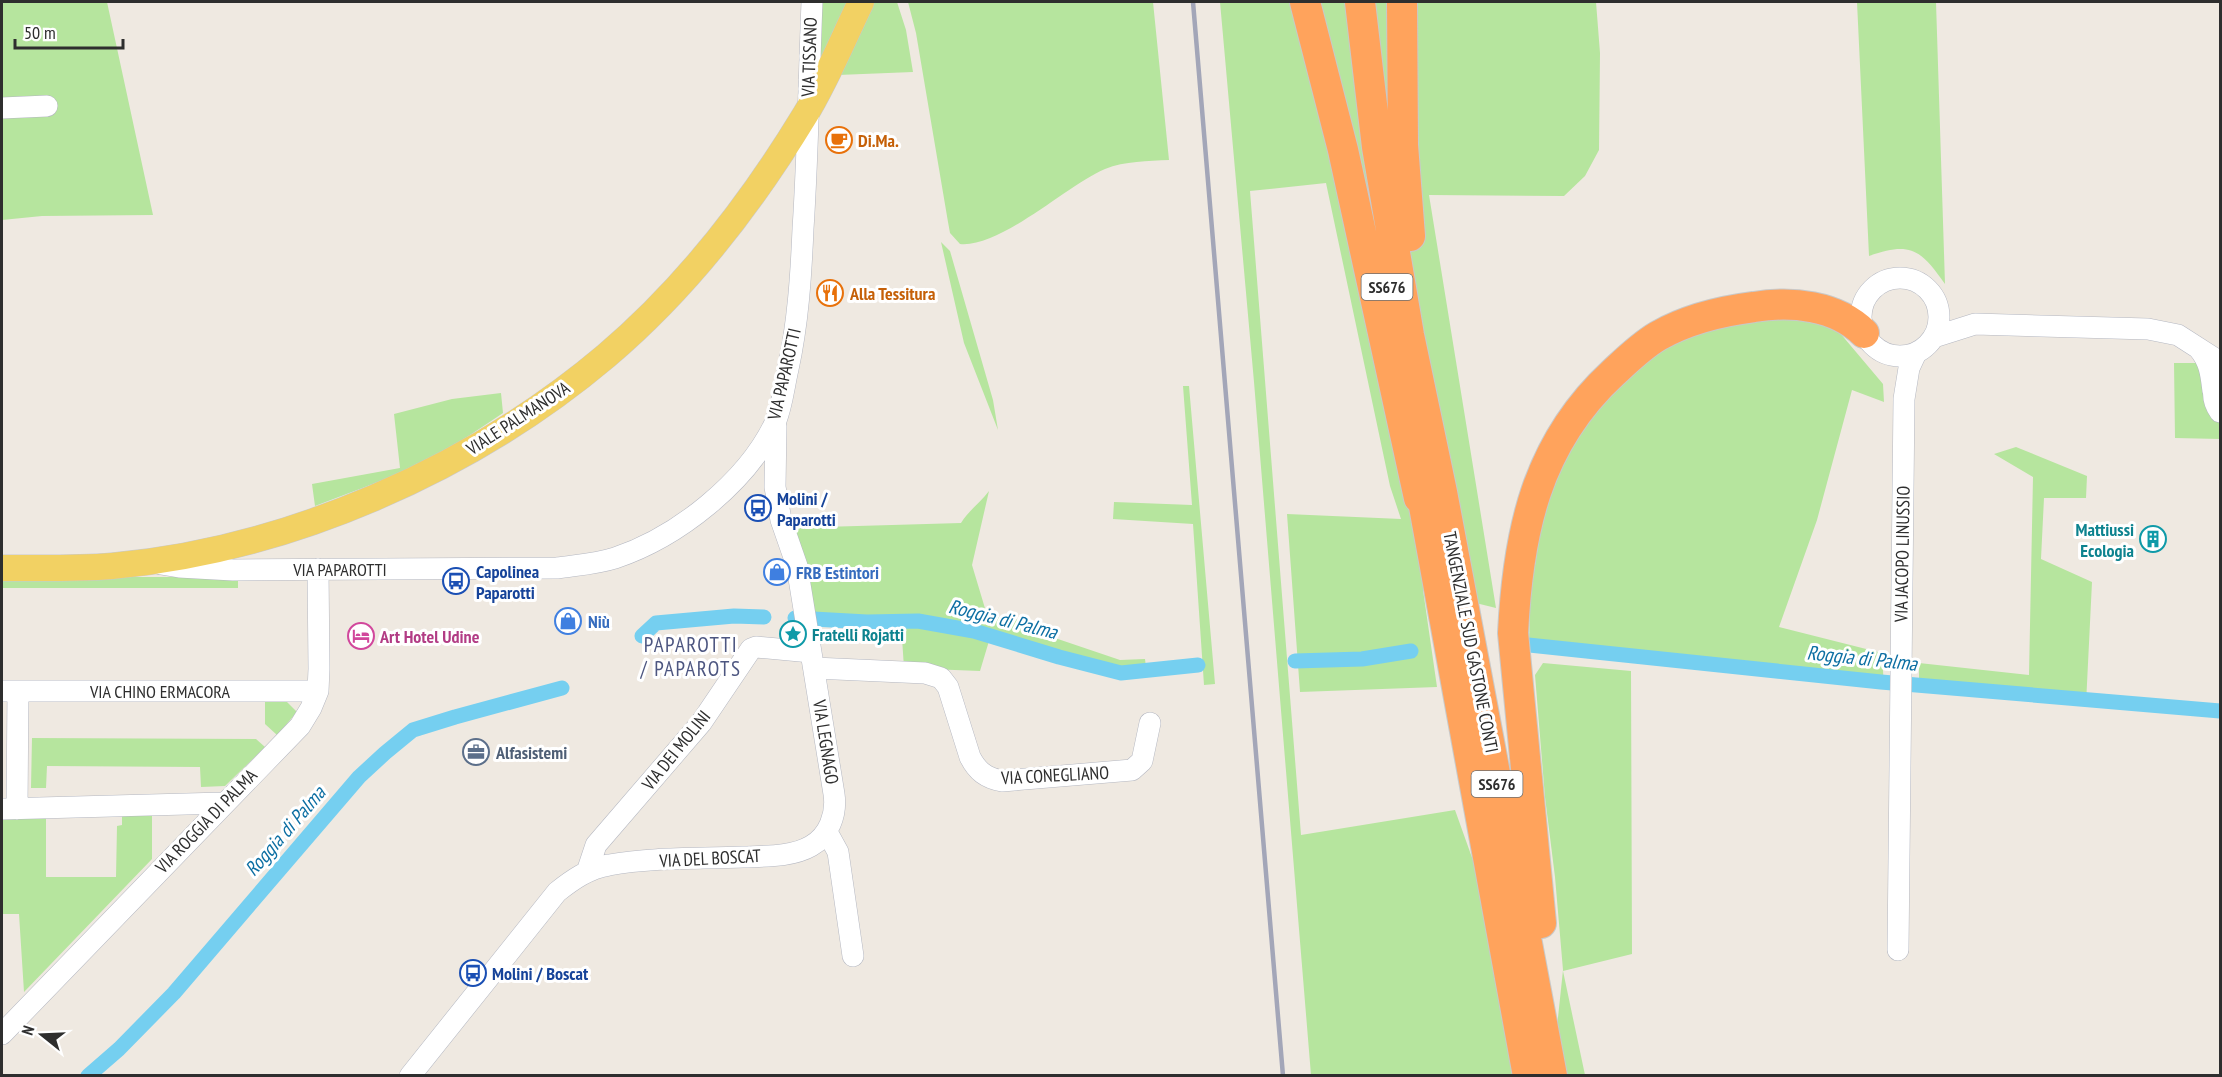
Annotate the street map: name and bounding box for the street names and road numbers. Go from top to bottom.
street label: VIA TISSANO [796,17,822,98]
road number: SS676 [1362,274,1412,300]
street label: VIA PAPAROTTI [762,326,806,423]
street label: VIALE PALMANOVA [461,376,574,460]
street label: VIA JACOPO LINUSSIO [1889,486,1915,623]
street label: TANGENZIALE SUD GASTONE CONTI [1438,530,1504,754]
street label: VIA PAPAROTTI [292,558,387,581]
street label: VIA CHINO ERMACORA [89,680,231,703]
street label: VIA LEGNAGO [808,697,844,786]
street label: VIA DEI MOLINI [636,705,715,795]
street label: VIA CONEGLIANO [999,761,1110,789]
street label: VIA ROGGIA DI PALMA [150,764,262,879]
road number: SS676 [1472,771,1522,797]
street label: VIA DEL BOSCAT [658,844,761,872]

